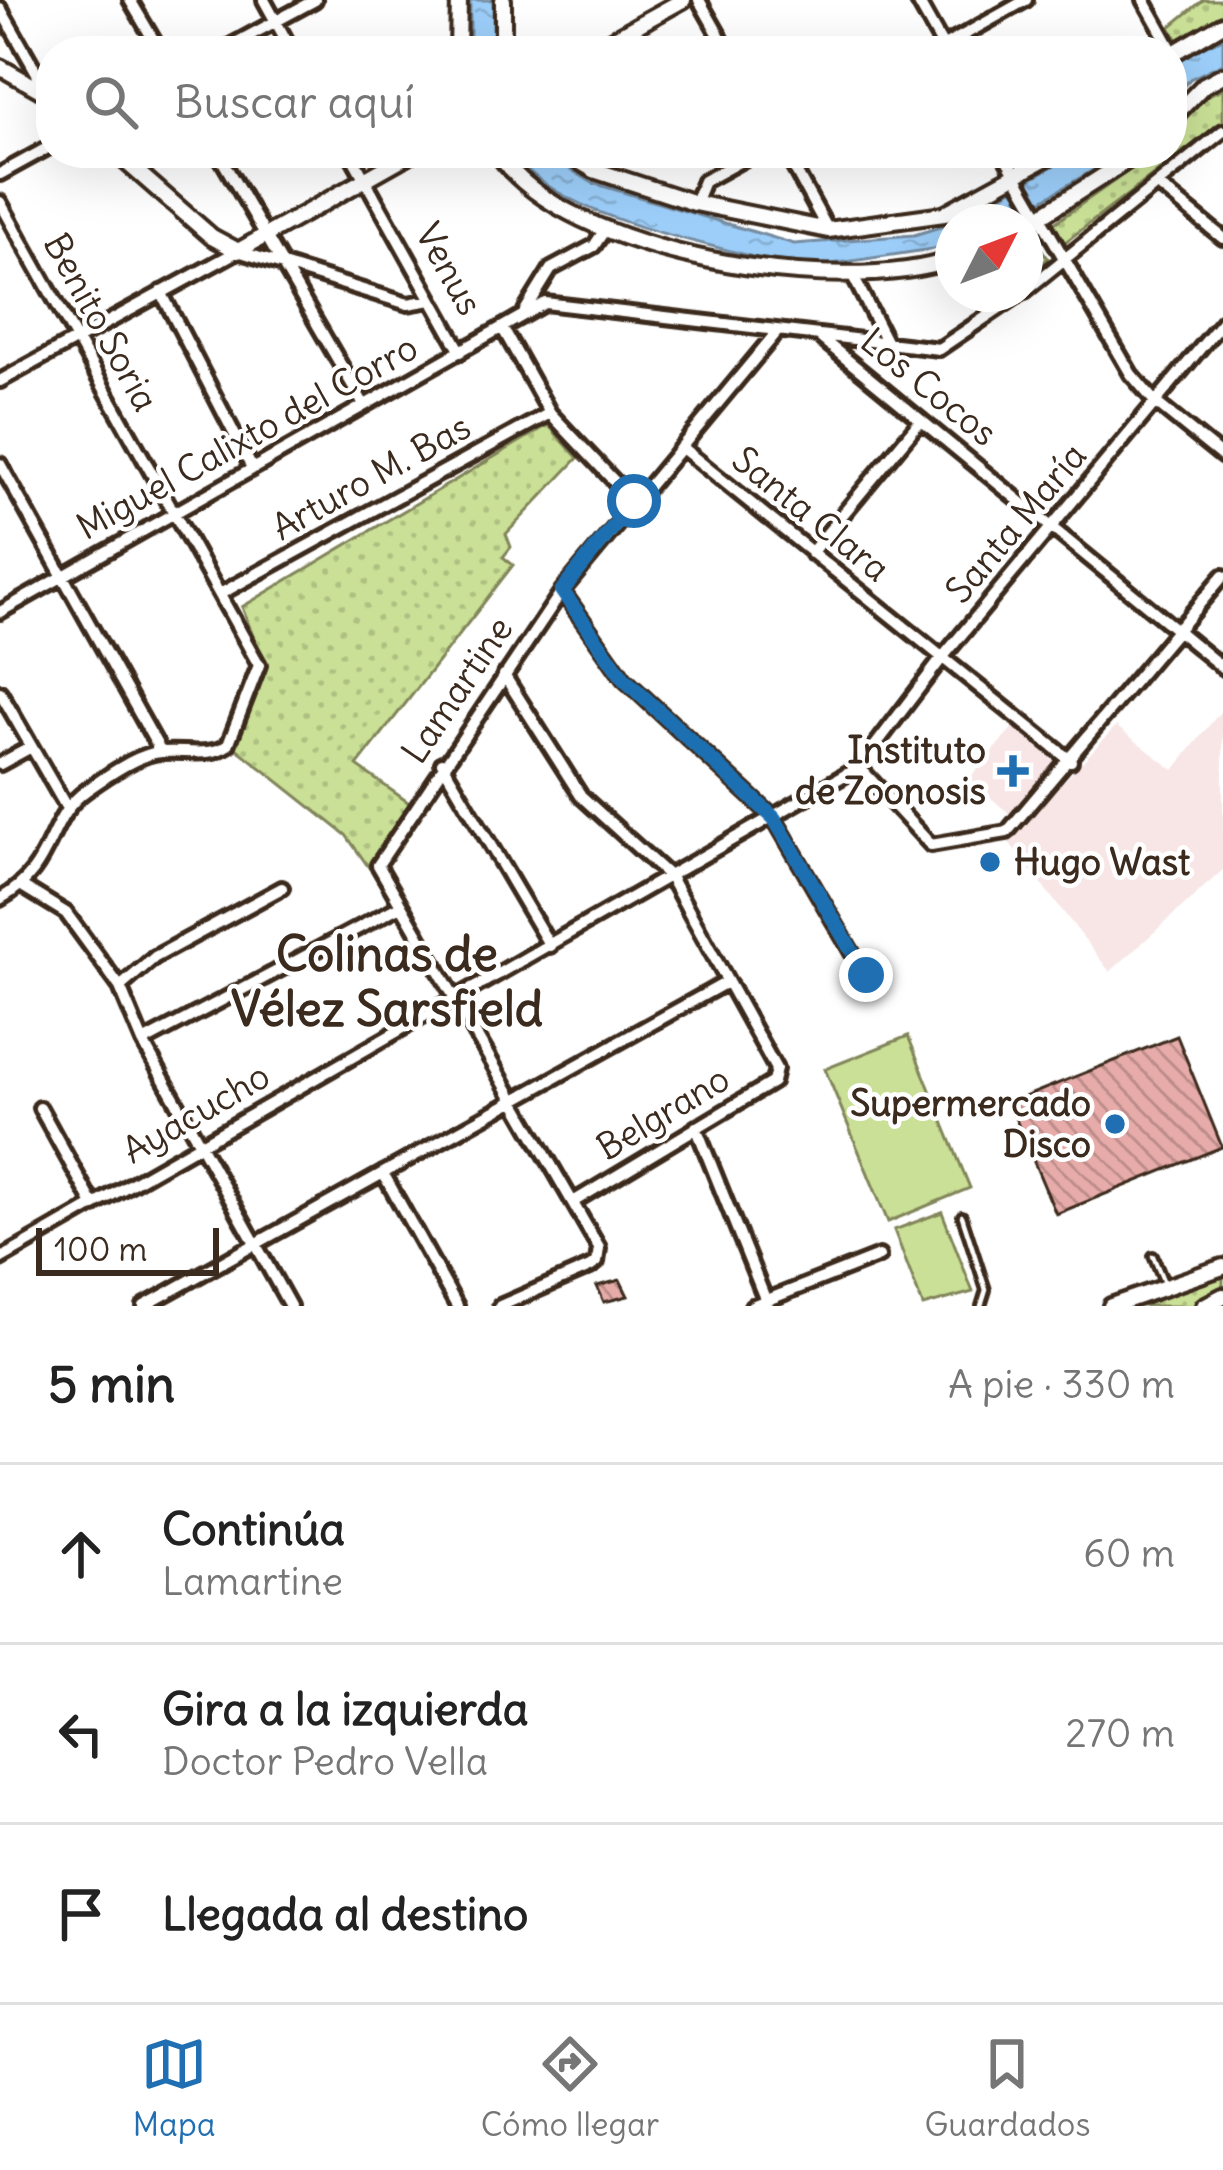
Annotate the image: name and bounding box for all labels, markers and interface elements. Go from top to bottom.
search box [36,36,1187,168]
icon: search [78,69,144,135]
text: Buscar aquí [174,74,414,130]
north arrow [935,204,1043,312]
street label: Venus [405,215,493,323]
street label: Benito Soria [34,225,168,419]
street label: Los Cocos [852,318,1006,456]
street label: Miguel Calixto del Corro [69,325,425,549]
street label: Arturo M. Bas [264,404,478,550]
street label: Santa María [936,434,1096,612]
street label: Santa Clara [723,437,899,591]
route start [607,474,661,528]
street label: Lamartine [392,608,522,772]
place label: Instituto de Zoonosis [795,728,986,814]
marker: Instituto de Zoonosis [997,755,1029,787]
place label: Hugo Wast [1014,840,1190,885]
marker: Hugo Wast [977,849,1003,875]
district label: Colinas de Vélez Sarsfield [231,924,543,1039]
route end [839,948,893,1002]
street label: Ayacucho [114,1053,278,1173]
street label: Belgrano [588,1056,738,1170]
place label: Supermercado Disco [850,1081,1091,1167]
marker: Supermercado Disco [1102,1111,1128,1137]
scale bar [36,1222,219,1275]
text: 100 m [54,1228,147,1270]
text: 5 min [48,1352,175,1416]
text: A pie · 330 m [948,1360,1175,1409]
text: Continúa [162,1501,345,1557]
icon: ahead [48,1521,114,1587]
text: 60 m [1083,1529,1175,1578]
text: Lamartine [162,1557,343,1606]
text: Gira a la izquierda [162,1681,529,1737]
icon: left [48,1701,114,1767]
text: 270 m [1065,1709,1175,1758]
text: Doctor Pedro Vella [162,1737,488,1786]
icon: arrive [48,1881,114,1947]
text: Llegada al destino [162,1886,528,1942]
tab: Mapa [133,2031,216,2145]
tab: Cómo llegar [481,2031,659,2145]
tab: Guardados [924,2031,1090,2145]

